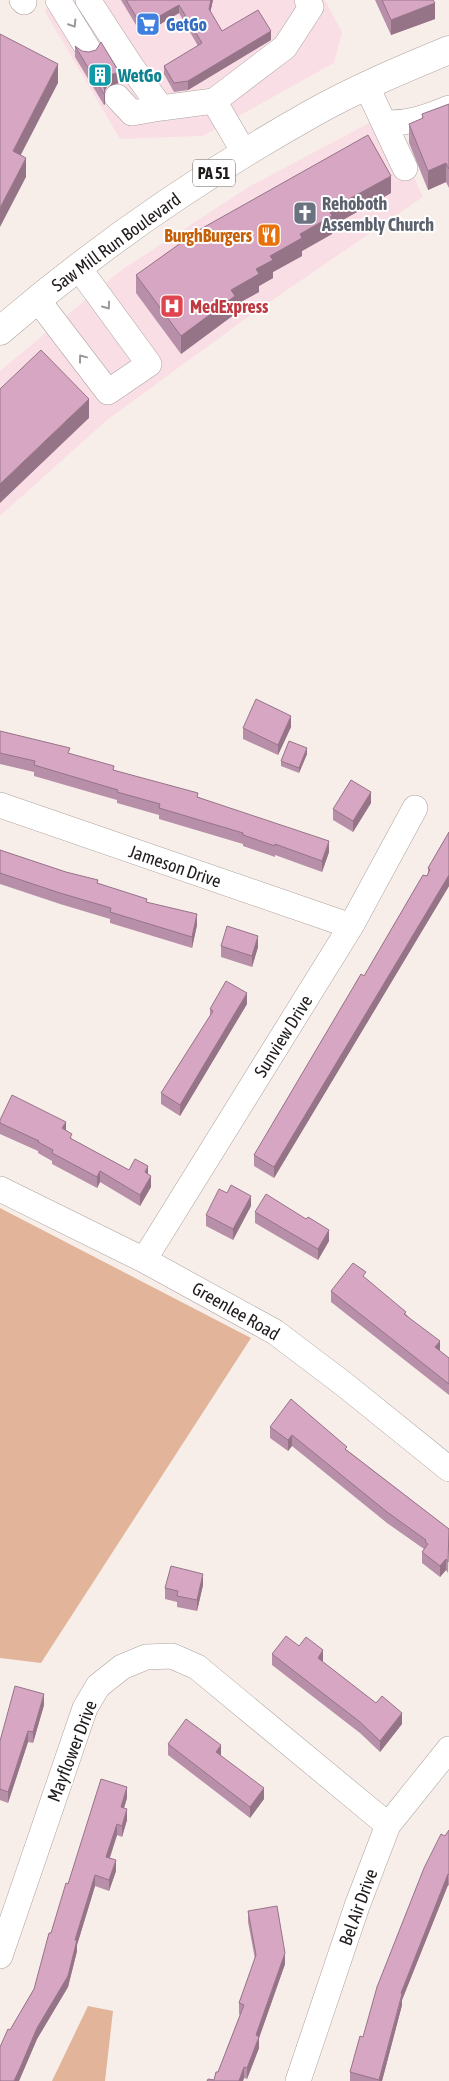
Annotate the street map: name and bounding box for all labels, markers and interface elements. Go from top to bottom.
supermarket icon: GetGo [135,11,161,37]
place label: GetGo [166,14,207,35]
one-way arrow [67,19,77,28]
building icon: WetGo [87,62,113,88]
place label: WetGo [117,65,162,86]
road number: PA 51 [193,160,235,187]
street label: Saw Mill Run Boulevard [48,188,184,296]
place label: Rehoboth Assembly Church [321,193,434,235]
church icon: Rehoboth Assembly Church [292,200,318,226]
restaurant icon: BurghBurgers [256,222,282,248]
place label: BurghBurgers [164,225,253,246]
hospital icon: MedExpress [159,293,185,319]
place label: MedExpress [190,296,269,317]
one-way arrow [101,300,110,310]
one-way arrow [80,355,88,364]
street label: Jameson Drive [126,840,224,892]
street label: Sunview Drive [250,991,316,1081]
street label: Greenlee Road [189,1278,283,1344]
street label: Mayflower Drive [43,1697,101,1805]
street label: Bel Air Drive [335,1866,381,1948]

